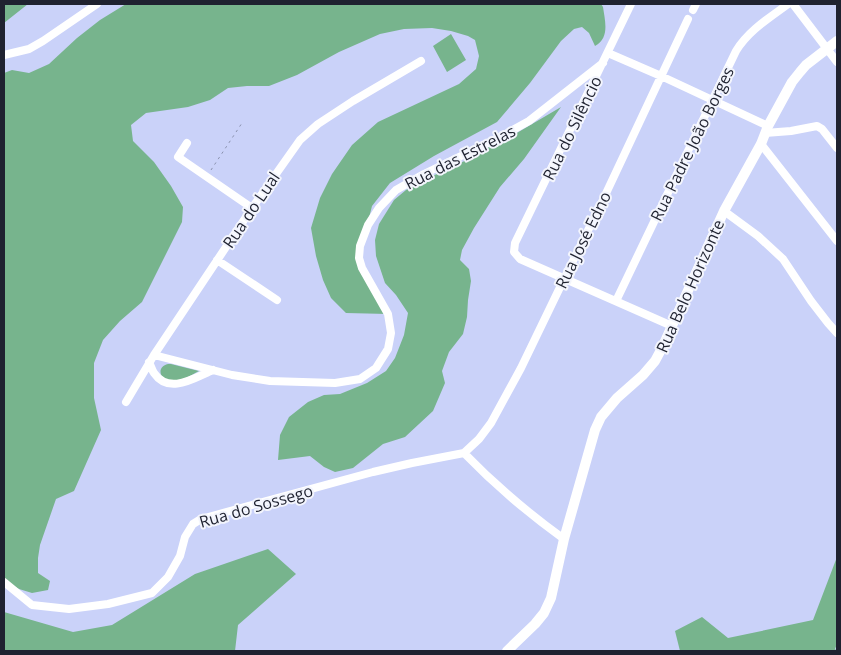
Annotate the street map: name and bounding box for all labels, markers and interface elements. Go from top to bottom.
street label: Rua Padre João Borges [645,63,739,225]
street label: Rua do Silêncio [537,72,607,184]
street label: Rua das Estrelas [401,120,519,194]
street label: Rua do Lual [217,168,285,252]
street label: Rua José Edno [550,188,616,292]
street label: Rua Belo Horizonte [651,216,729,356]
street label: Rua do Sossego [197,479,315,533]

